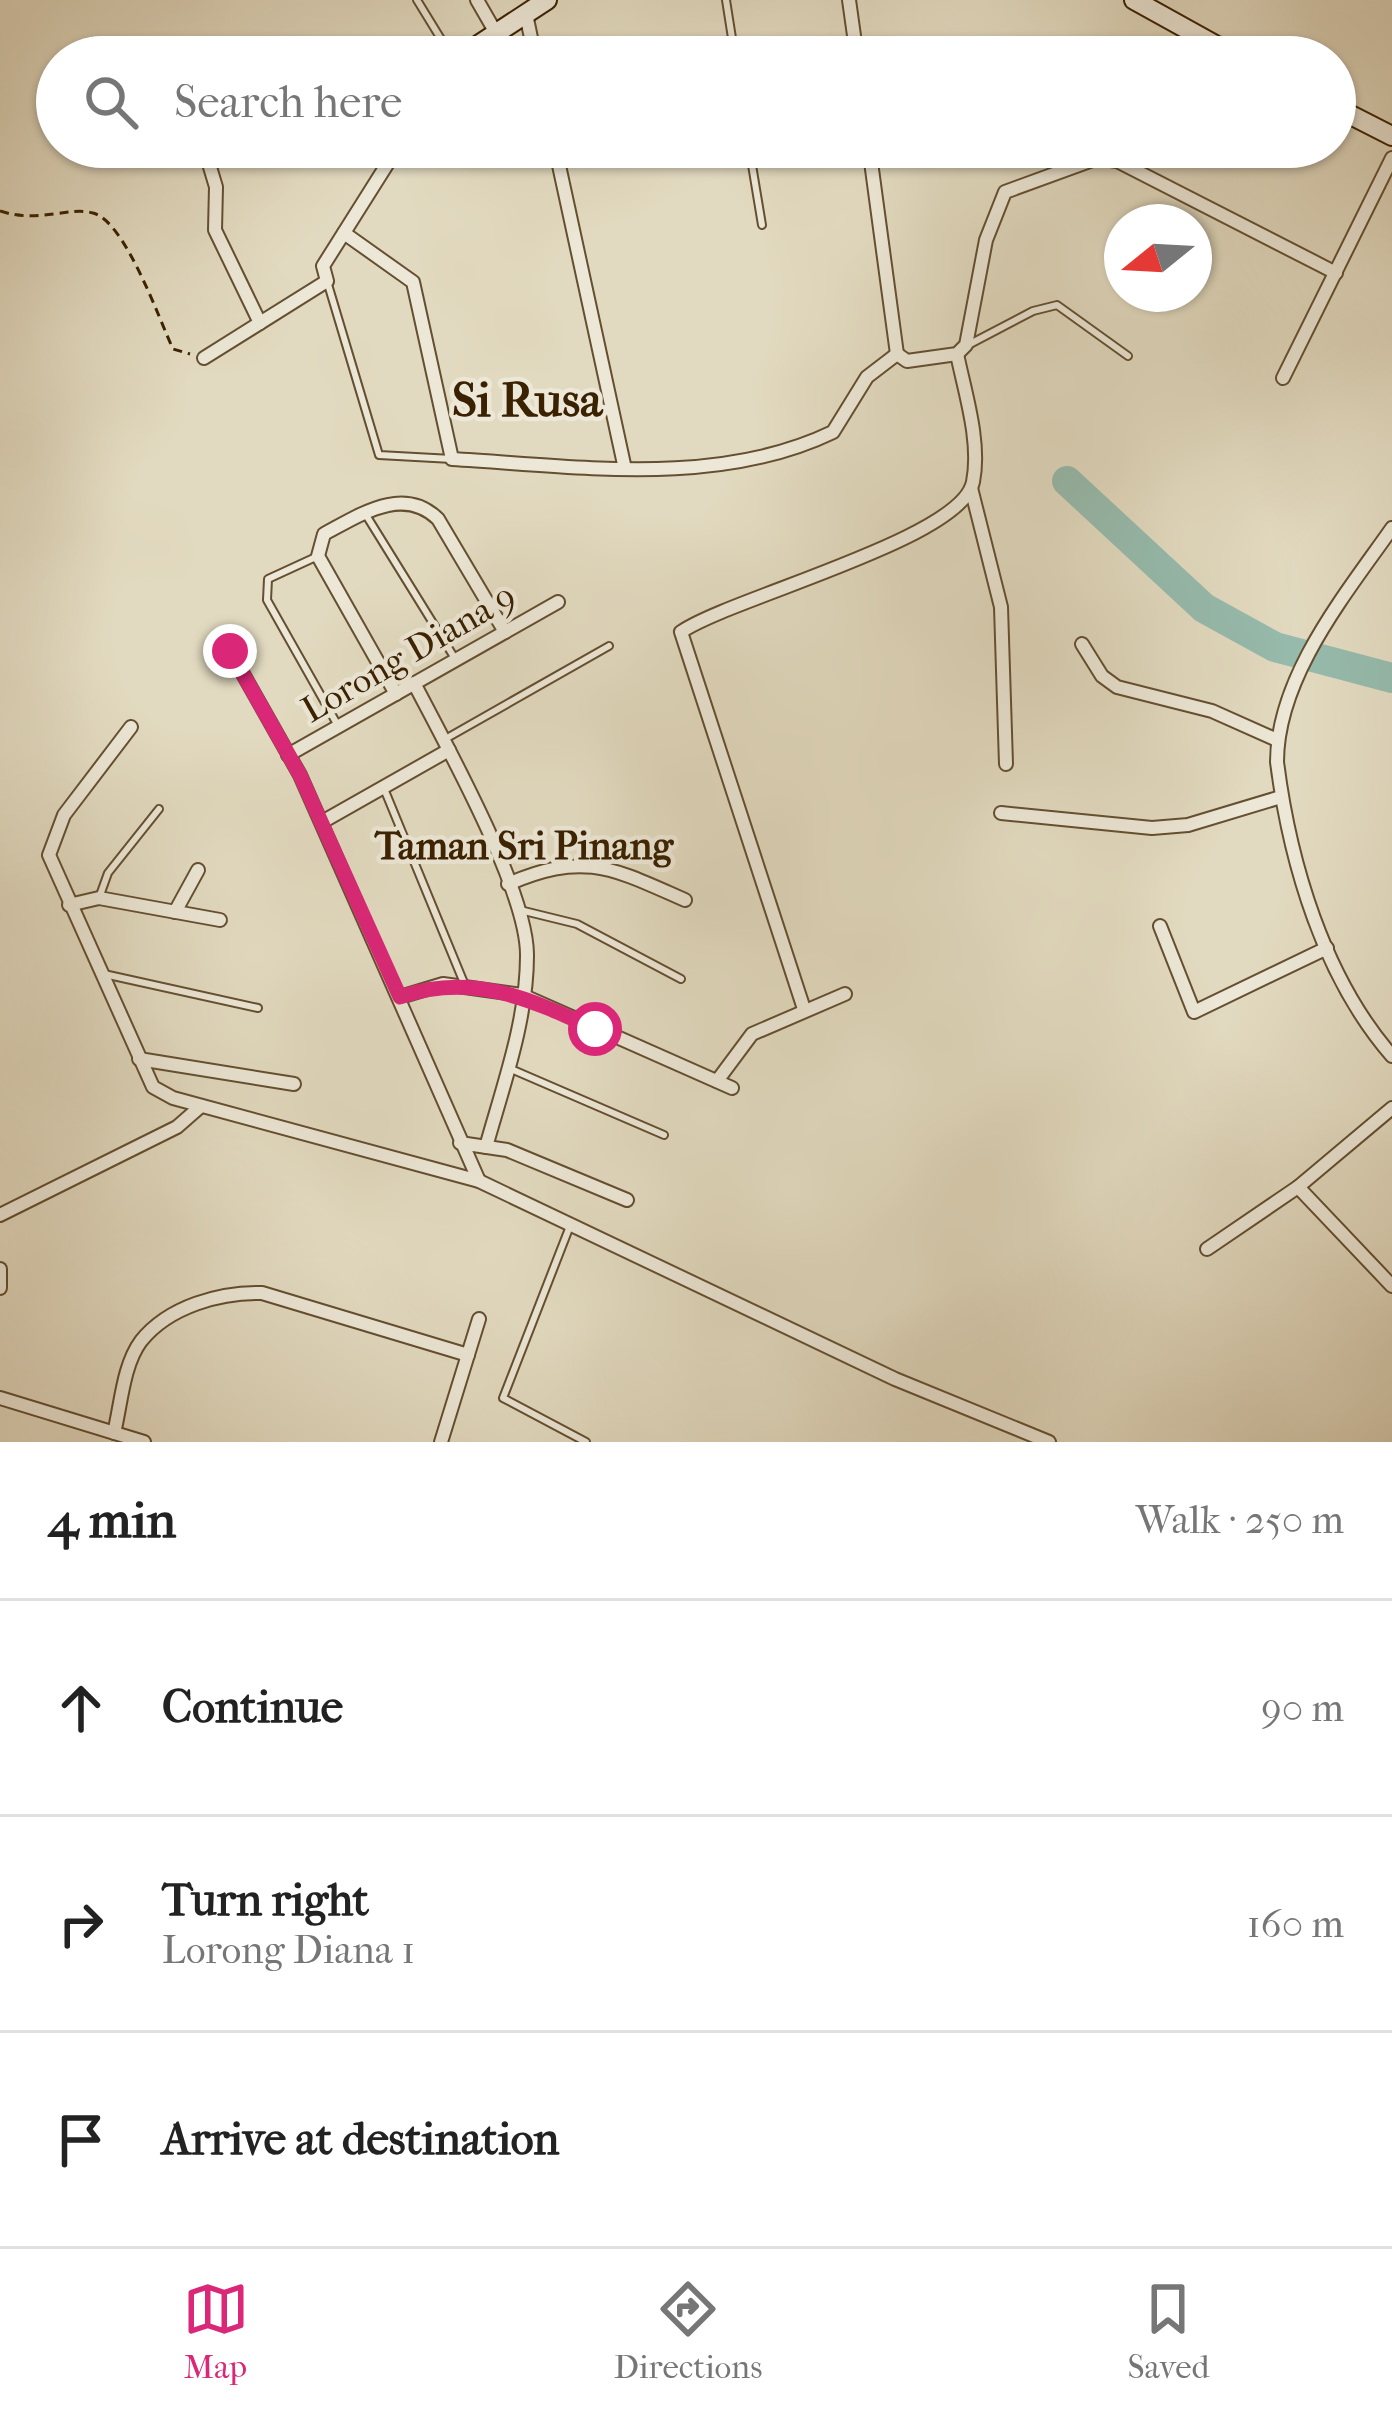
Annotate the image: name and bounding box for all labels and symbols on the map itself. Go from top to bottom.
north arrow [1104,204,1212,312]
district label: Si Rusa [452,372,604,428]
street label: Lorong Diana 9 [294,575,523,731]
route end [203,624,257,678]
district label: Taman Sri Pinang [374,823,674,869]
route start [568,1002,622,1056]

